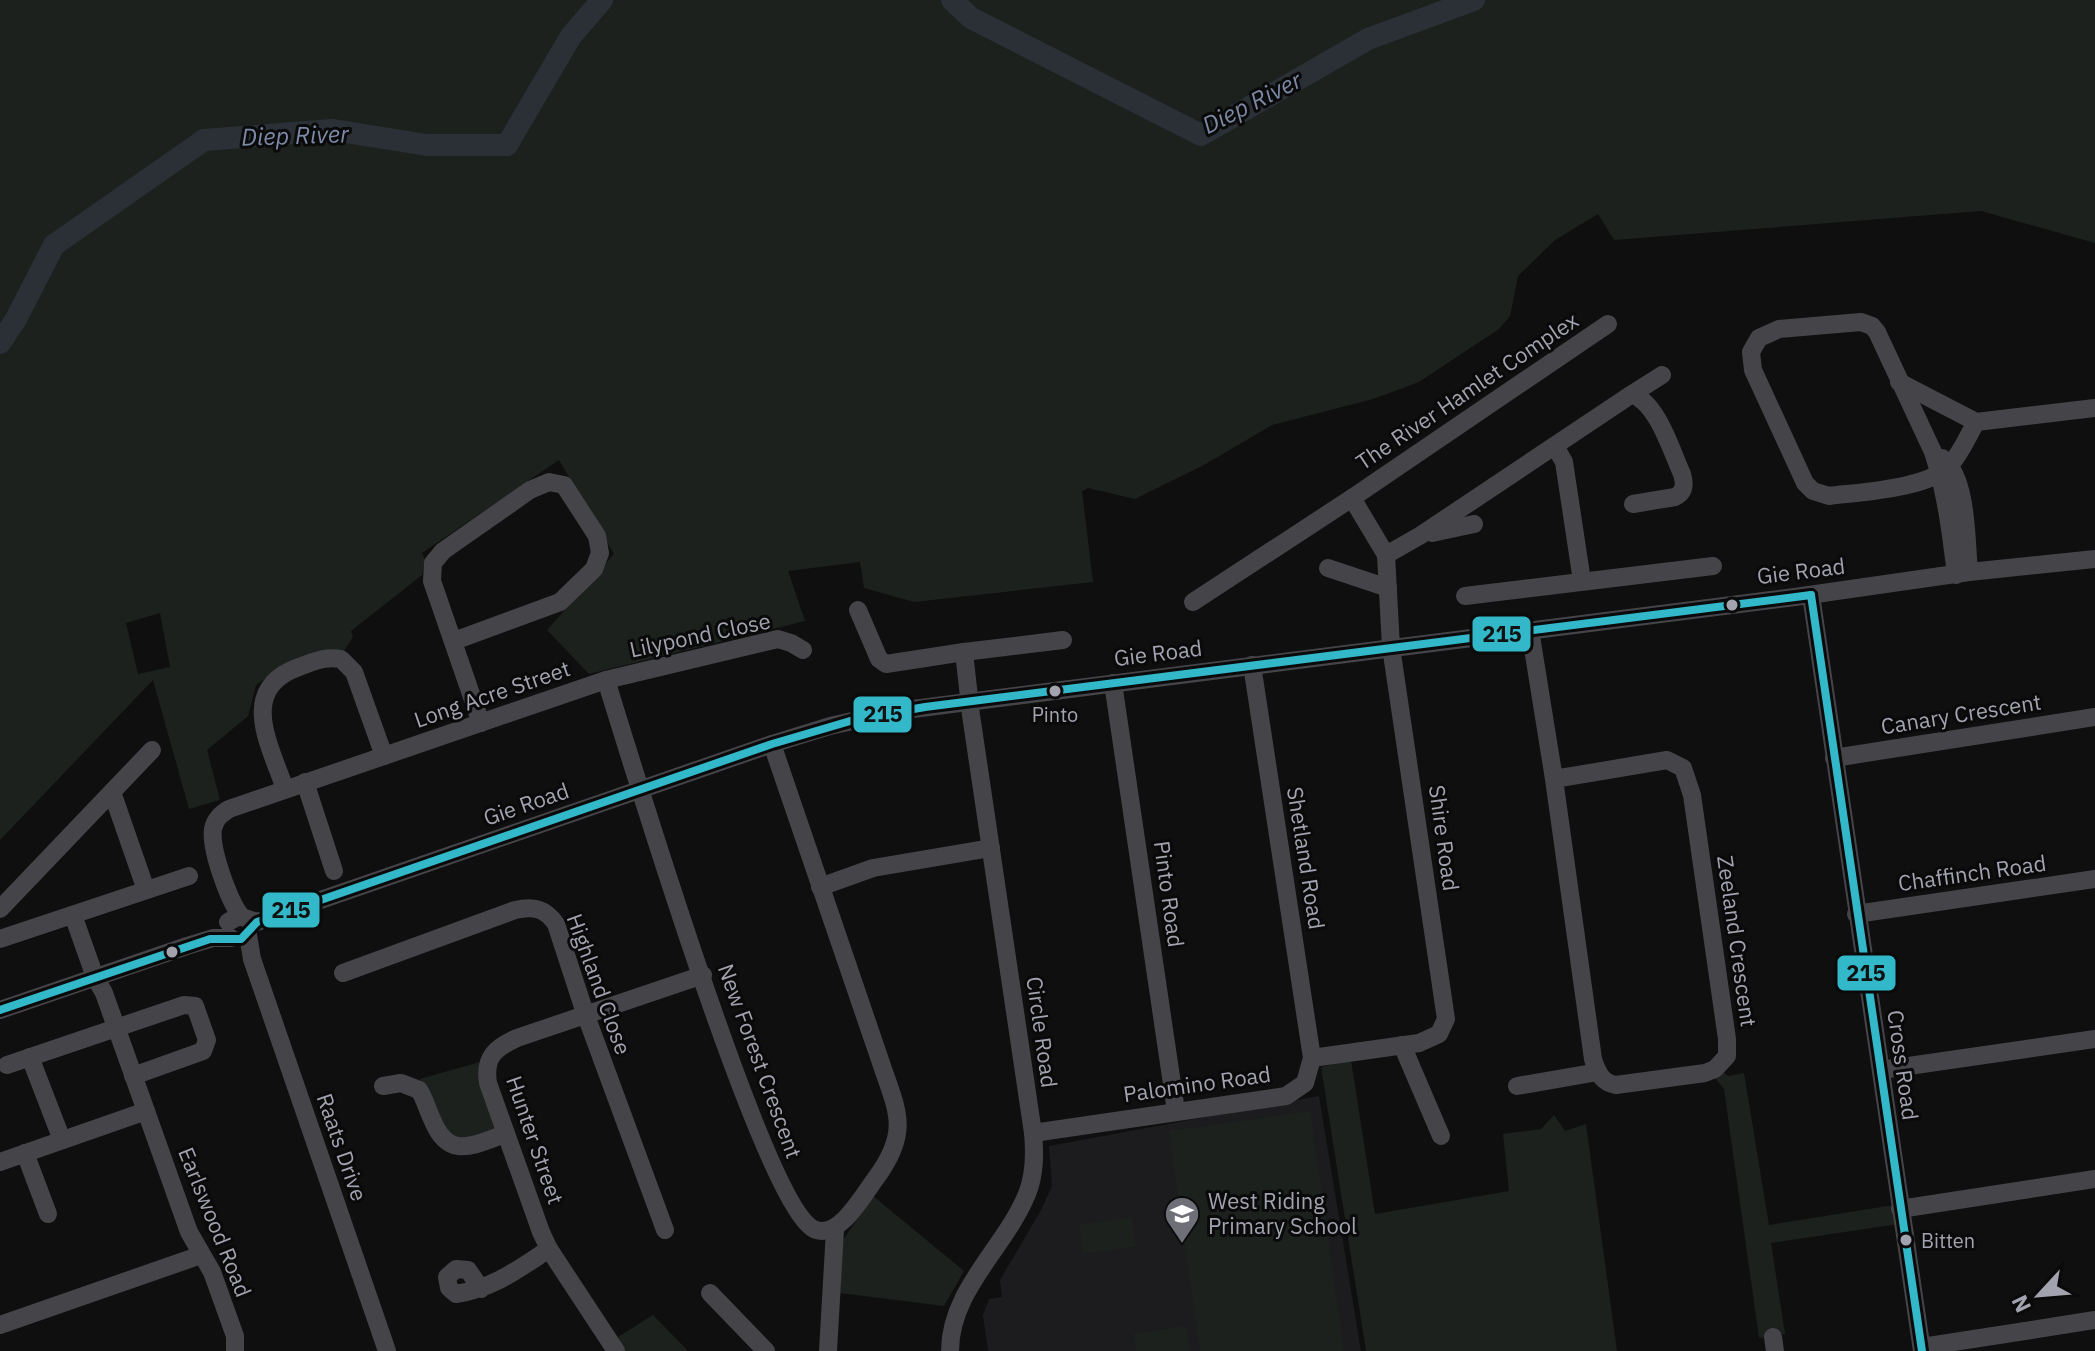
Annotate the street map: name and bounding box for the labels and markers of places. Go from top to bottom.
unlabelled marker [1724,597,1740,613]
marker: Pinto [1047,683,1063,699]
place label: Pinto [1032,701,1078,728]
unlabelled marker [164,944,180,960]
place label: West Riding Primary School [1208,1186,1357,1240]
school or university icon: West Riding Primary School [1163,1195,1201,1245]
place label: Bitten [1921,1227,1975,1254]
marker: Bitten [1898,1232,1914,1248]

